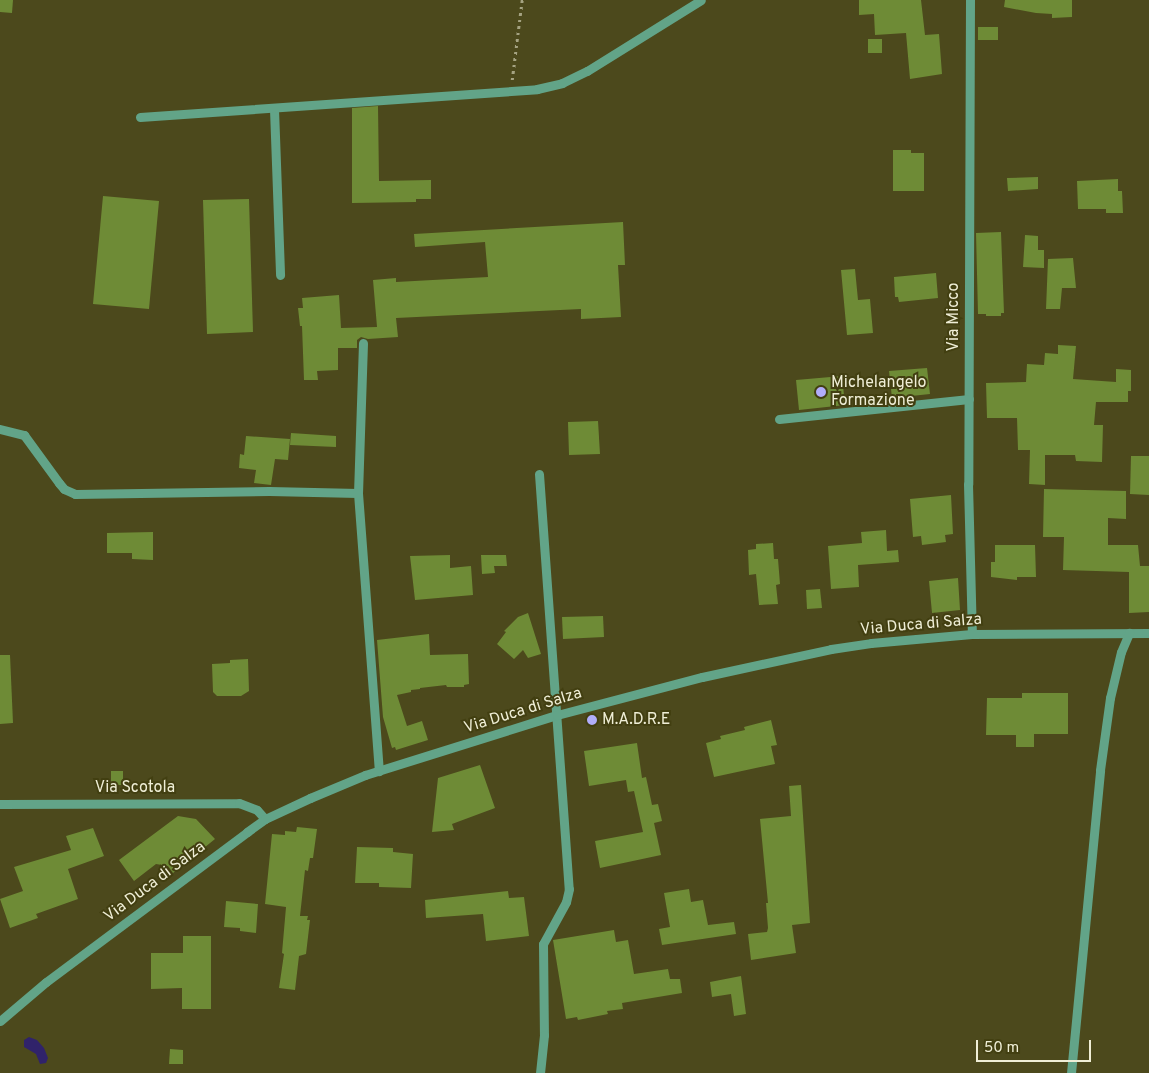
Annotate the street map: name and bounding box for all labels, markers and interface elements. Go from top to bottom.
street label: Via Micco [944,283,964,351]
place label: Michelangelo Formazione [831,373,927,411]
marker: Michelangelo Formazione [815,386,827,398]
street label: Via Duca di Salza [859,610,983,640]
street label: Via Duca di Salza [462,684,584,738]
place label: M.A.D.R.E [602,710,670,730]
marker: M.A.D.R.E [586,714,598,726]
street label: Via Scotola [95,778,175,798]
street label: Via Duca di Salza [100,838,210,926]
scale bar [979,1030,1094,1062]
text: 50 m [984,1039,1019,1058]

